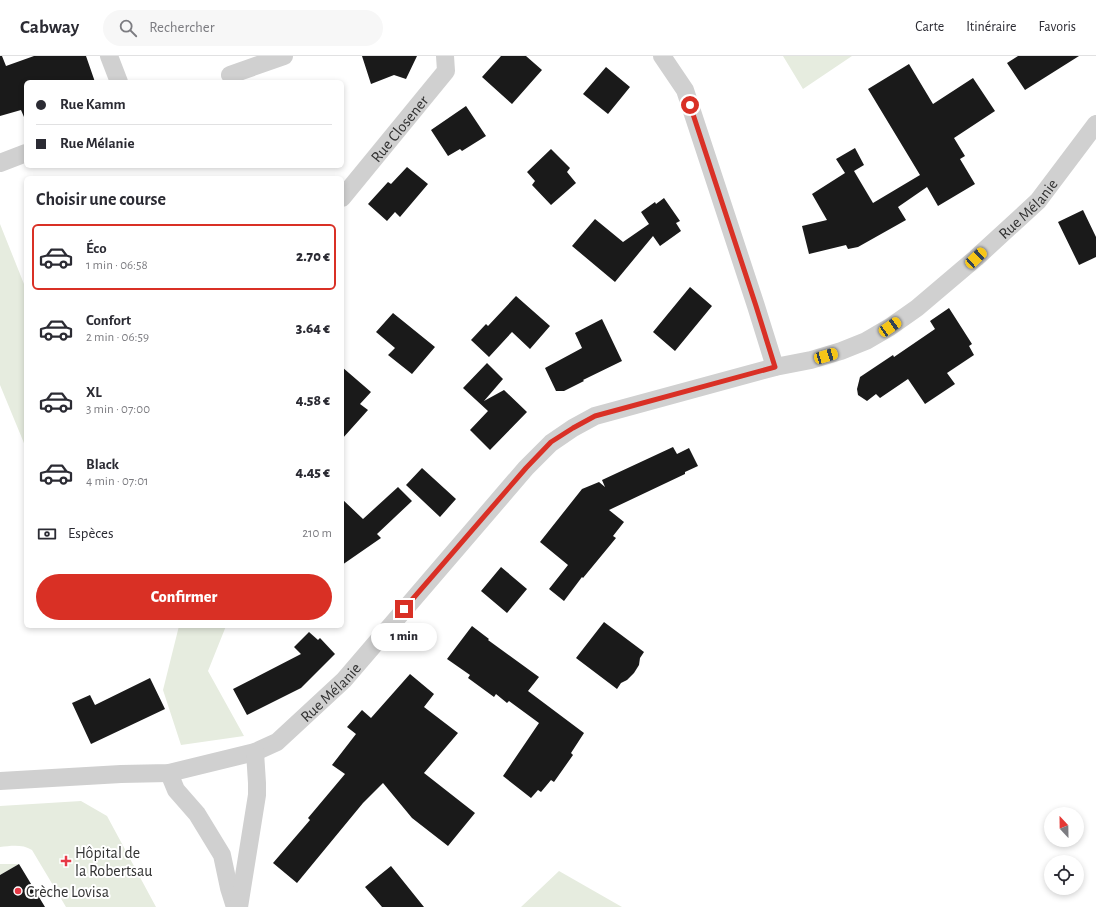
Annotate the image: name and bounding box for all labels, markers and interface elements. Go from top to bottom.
search box [103,10,383,46]
icon: search [117,17,139,39]
text: Cabway [20,18,79,37]
text: Rechercher [149,20,215,35]
text: Carte [915,20,944,34]
text: Itinéraire [966,20,1016,34]
text: Favoris [1038,20,1076,34]
street label: Rue Closener [368,92,432,165]
route start [681,96,699,114]
text: Rue Kamm [60,97,126,112]
text: Rue Mélanie [60,136,135,151]
street label: Rue Mélanie [996,176,1061,242]
text: Choisir une course [36,191,166,209]
icon: car [38,239,74,275]
text: Éco [86,241,107,256]
car [963,245,989,271]
text: 2.70 € [296,249,330,264]
text: 1 min · 06:58 [86,259,148,272]
icon: car [38,311,74,347]
text: Confort [86,313,131,328]
car [877,315,903,339]
text: 3.64 € [296,321,330,336]
text: 2 min · 06:59 [86,331,149,344]
car [813,347,839,365]
icon: car [38,383,74,419]
text: XL [86,385,102,400]
text: 4.58 € [296,393,330,408]
text: 3 min · 07:00 [86,403,150,416]
icon: car [38,455,74,491]
text: Black [86,457,119,472]
text: 4.45 € [296,465,330,480]
text: 4 min · 07:01 [86,475,149,488]
icon: cash [36,523,58,545]
text: Espèces [68,526,114,541]
text: 210 m [302,527,332,540]
button: Confirmer [36,574,332,620]
route end [395,600,413,618]
callout: 1 min [371,623,437,651]
text: 1 min [390,630,418,643]
street label: Rue Mélanie [298,660,364,725]
north arrow [1044,807,1084,847]
map controls [1044,807,1084,895]
place label: Hôpital de la Robertsau [75,845,153,879]
marker: Hôpital de la Robertsau [60,855,72,867]
button: locate [1044,855,1084,895]
place label: Crèche Lovisa [26,884,109,900]
marker: Crèche Lovisa [13,886,23,896]

